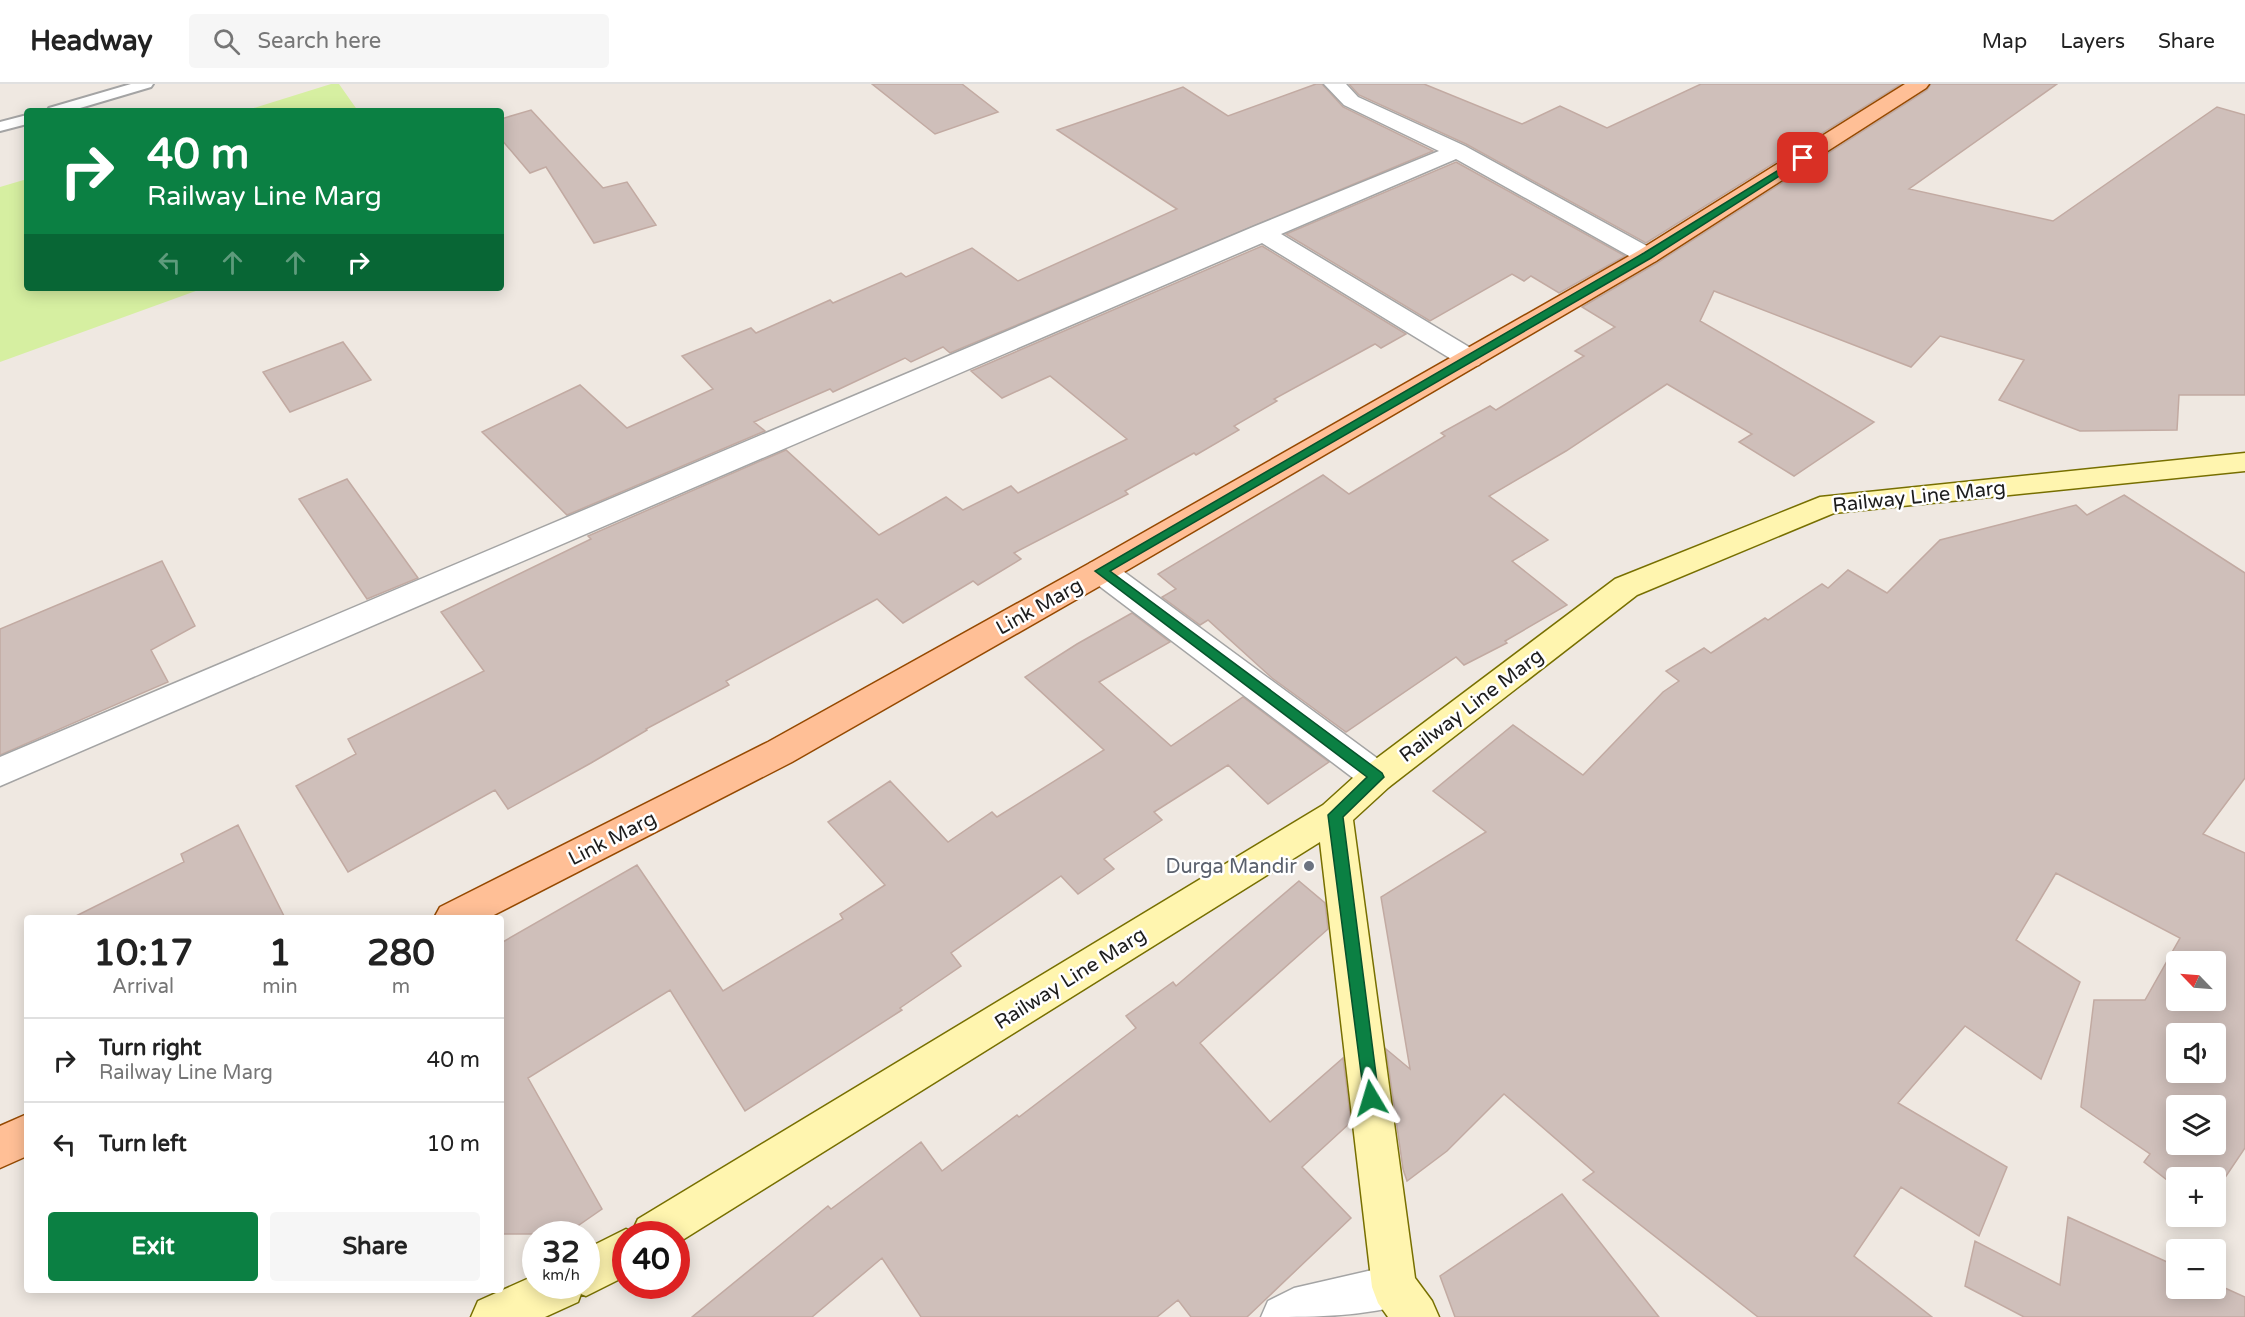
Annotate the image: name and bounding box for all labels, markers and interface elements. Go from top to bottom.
search box [189,14,609,68]
text: Headway [30,24,153,58]
icon: search [210,25,243,58]
text: Search here [258,28,381,54]
text: Map [1982,29,2027,54]
text: Layers [2060,29,2125,54]
text: Share [2158,29,2215,54]
text: 40 m [147,129,249,180]
icon: right [48,132,126,210]
pin [1777,132,1828,183]
icon: arrive [1786,141,1819,174]
text: Railway Line Marg [147,180,382,213]
icon: left [153,246,186,279]
icon: ahead [216,246,249,279]
icon: ahead [279,246,312,279]
icon: right [342,246,375,279]
street label: Railway Line Marg [1831,476,2007,518]
street label: Link Marg [992,573,1087,640]
street label: Railway Line Marg [1395,644,1548,768]
street label: Link Marg [565,807,660,871]
place label: Durga Mandir [1166,855,1297,879]
marker: Durga Mandir [1302,859,1316,873]
street label: Railway Line Marg [990,923,1151,1035]
text: 10:17 [93,932,193,975]
text: 1 [269,932,291,975]
text: 280 [367,932,435,975]
north arrow [2166,951,2226,1011]
map controls [2166,951,2226,1299]
text: Arrival [112,975,174,999]
text: min [262,975,298,999]
text: m [392,975,410,999]
button: sound [2166,1023,2226,1083]
text: Turn right [99,1035,201,1061]
icon: right [48,1044,81,1077]
text: 40 m [426,1047,480,1073]
text: Railway Line Marg [99,1061,273,1085]
position arrow [1339,1066,1403,1130]
button: layers [2166,1095,2226,1155]
icon: left [48,1128,81,1161]
text: Turn left [99,1131,187,1157]
text: 10 m [426,1131,480,1157]
button: + [2166,1167,2226,1227]
button: Exit [48,1212,258,1281]
button: Share [270,1212,480,1281]
speed limit sign: 40 [612,1221,690,1299]
text: 32 [542,1234,580,1271]
button: − [2166,1239,2226,1299]
text: km/h [542,1266,580,1284]

